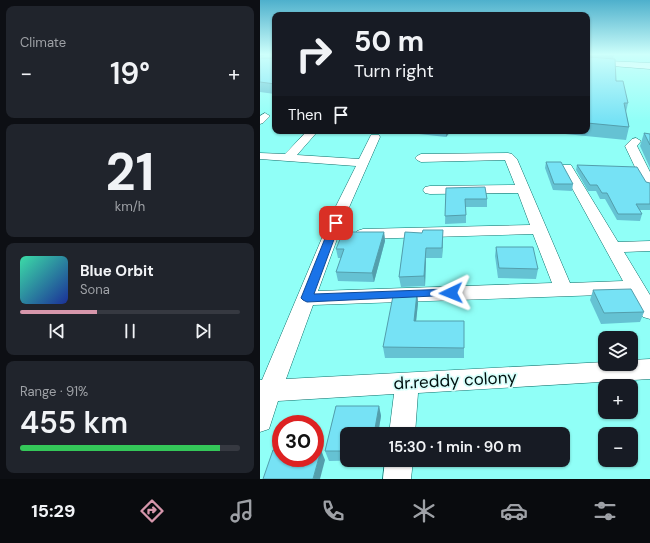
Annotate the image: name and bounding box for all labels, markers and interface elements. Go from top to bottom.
text: 50 m [354,23,424,60]
icon: right [288,28,340,80]
text: Climate [20,34,66,51]
text: 19° [110,54,150,93]
text: − [20,59,32,88]
text: + [228,59,240,88]
text: Turn right [354,59,434,83]
icon: arrive [330,104,352,126]
text: Then [288,105,322,125]
text: 21 [106,138,154,206]
text: km/h [115,198,145,215]
pin [319,206,353,240]
icon: arrive [325,212,347,234]
text: Blue Orbit [80,261,154,281]
position arrow [430,272,472,314]
text: Sona [80,281,110,298]
icon: previous [46,320,68,342]
icon: pause [119,320,141,342]
icon: next [192,320,214,342]
map controls [598,331,638,467]
button: layers [598,331,638,371]
street label: dr.reddy colony [393,366,518,394]
button: + [598,379,638,419]
text: Range · 91% [20,383,88,400]
text: 455 km [20,403,128,442]
speed limit sign: 30 [272,415,324,467]
button: − [598,427,638,467]
text: 15:30 · 1 min · 90 m [389,437,521,457]
icon: directions [138,497,166,525]
icon: music [228,497,256,525]
icon: phone [319,497,347,525]
icon: climate [410,497,438,525]
icon: car [500,497,528,525]
icon: filters [591,497,619,525]
text: 15:29 [31,499,75,523]

